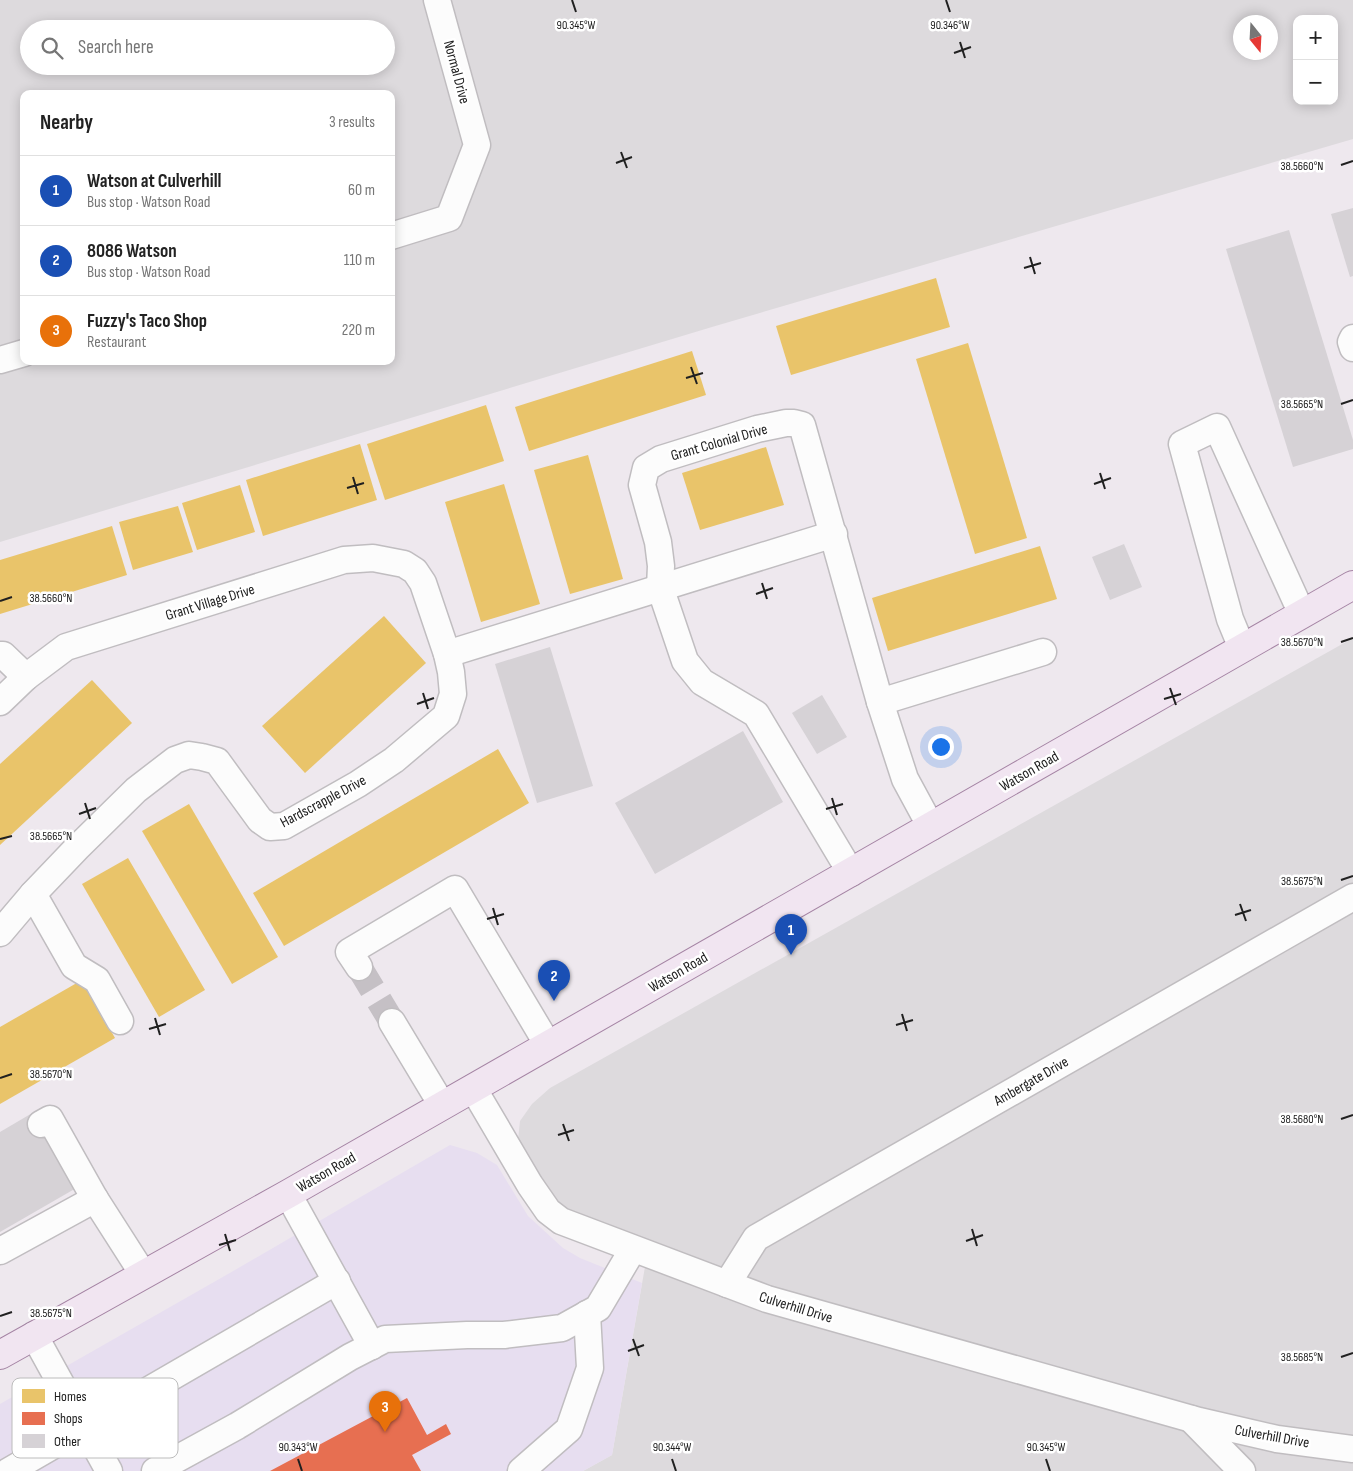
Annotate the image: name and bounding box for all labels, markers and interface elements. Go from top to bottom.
north arrow [1233,15,1278,60]
map controls [1293,15,1338,105]
button: + [1293,15,1338,60]
text: 90.345°W [557,18,596,33]
text: 90.346°W [930,18,970,33]
search box [20,20,395,75]
icon: search [38,34,66,62]
text: Search here [78,36,154,59]
street label: Normal Drive [439,38,474,106]
button: − [1293,60,1338,105]
text: Nearby [40,110,93,135]
text: 3 results [329,113,375,132]
text: 38.5660°N [1281,159,1323,174]
text: Watson at Culverhill [87,170,221,193]
text: 1 [53,181,59,200]
text: 60 m [348,181,375,200]
text: Bus stop · Watson Road [87,193,210,212]
text: 8086 Watson [87,240,177,263]
text: 2 [52,251,60,270]
text: 110 m [344,251,375,270]
text: Bus stop · Watson Road [87,263,210,282]
text: Fuzzy's Taco Shop [87,310,207,333]
text: 3 [52,321,60,340]
text: 220 m [342,321,375,340]
text: Restaurant [87,333,146,352]
text: 38.5665°N [1281,397,1323,412]
street label: Grant Colonial Drive [669,420,770,465]
street label: Grant Village Drive [163,580,257,625]
text: 38.5660°N [30,591,72,606]
text: 38.5670°N [1281,635,1323,650]
your location [928,734,954,760]
street label: Watson Road [996,747,1062,796]
street label: Hardscrapple Drive [277,771,369,832]
text: 38.5665°N [30,829,72,844]
text: 38.5675°N [1281,874,1323,889]
pin: 1 [775,914,807,955]
street label: Watson Road [645,948,711,997]
pin: 2 [538,960,570,1001]
street label: Ambergate Drive [990,1052,1072,1111]
text: 38.5670°N [30,1067,72,1082]
text: 38.5680°N [1281,1112,1323,1127]
street label: Watson Road [293,1148,359,1197]
street label: Culverhill Drive [757,1287,835,1328]
text: 38.5675°N [30,1306,72,1321]
text: 38.5685°N [1281,1350,1323,1365]
legend [12,1378,178,1458]
text: Homes [54,1388,87,1405]
pin: 3 [369,1391,401,1432]
text: Shops [54,1410,83,1427]
street label: Culverhill Drive [1233,1421,1311,1452]
text: Other [54,1433,81,1450]
text: 90.343°W [278,1440,318,1455]
text: 90.344°W [653,1440,692,1455]
text: 90.345°W [1027,1440,1066,1455]

